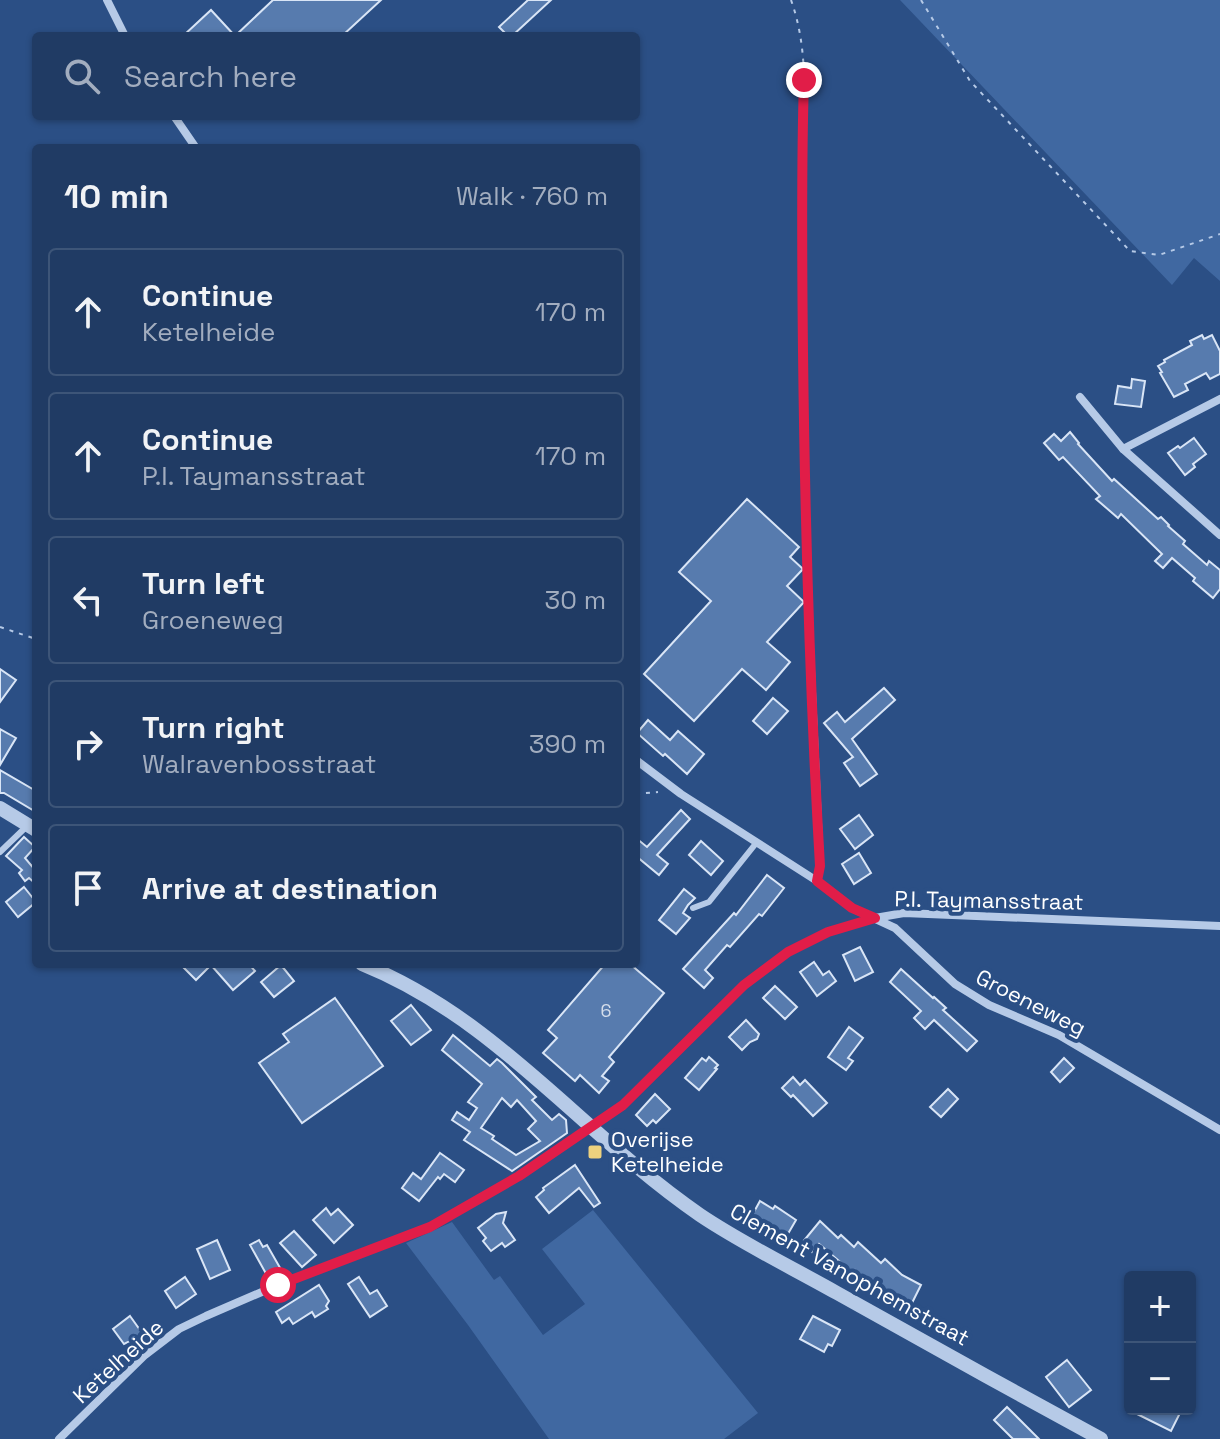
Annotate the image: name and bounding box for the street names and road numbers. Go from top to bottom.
street label: P.I. Taymansstraat [894,884,1084,916]
street label: Groeneweg [971,962,1091,1042]
street label: Clement Vanophemstraat [725,1196,975,1352]
street label: Ketelheide [67,1313,169,1409]

